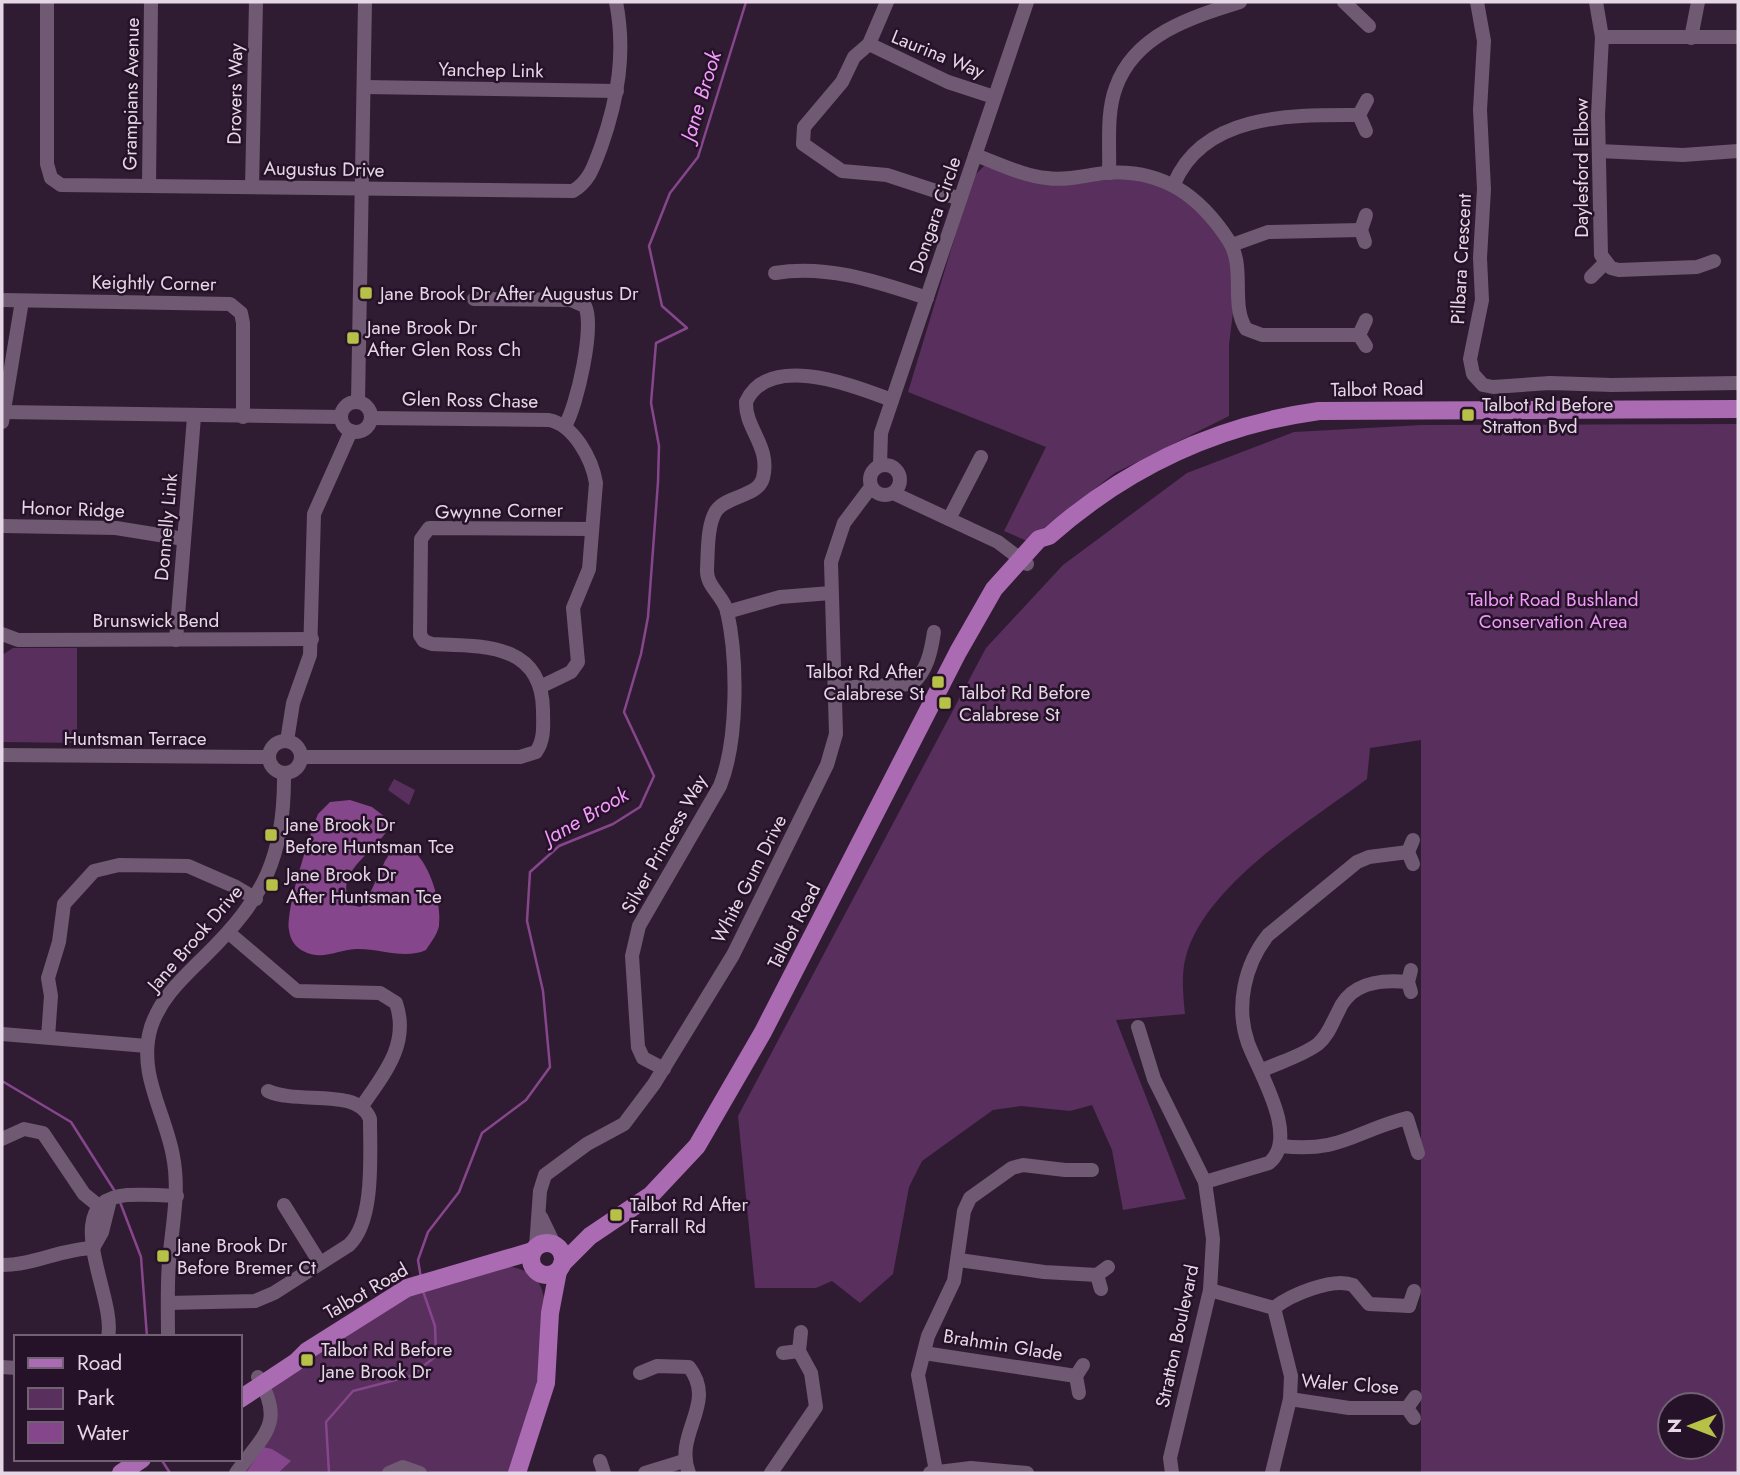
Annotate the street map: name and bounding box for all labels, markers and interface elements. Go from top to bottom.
street label: Grampians Avenue [116,17,146,171]
street label: Laurina Way [887,23,989,85]
street label: Drovers Way [221,42,249,145]
water label: Jane Brook [672,46,729,149]
street label: Yanchep Link [438,56,544,84]
street label: Daylesford Elbow [1568,98,1595,238]
street label: Dongara Circle [902,153,968,277]
street label: Augustus Drive [263,154,385,184]
street label: Pilbara Crescent [1444,192,1478,325]
street label: Keightly Corner [91,268,217,298]
place label: Jane Brook Dr After Augustus Dr [377,280,639,307]
marker: Jane Brook Dr After Augustus Dr [358,285,374,301]
place label: Jane Brook Dr After Glen Ross Ch [364,314,521,363]
marker: Jane Brook Dr After Glen Ross Ch [345,330,361,346]
street label: Talbot Road [1330,375,1424,403]
street label: Glen Ross Chase [402,385,539,415]
place label: Talbot Rd Before Stratton Bvd [1482,391,1614,440]
marker: Talbot Rd Before Stratton Bvd [1460,407,1476,423]
street label: Donnelly Link [148,472,184,582]
street label: Honor Ridge [21,494,125,524]
street label: Gwynne Corner [435,496,564,526]
park label: Talbot Road Bushland Conservation Area [1467,586,1639,635]
street label: Brunswick Bend [93,607,219,634]
place label: Talbot Rd After Calabrese St [806,658,924,707]
marker: Talbot Rd After Calabrese St [930,674,946,690]
place label: Talbot Rd Before Calabrese St [959,679,1091,728]
marker: Talbot Rd Before Calabrese St [937,695,953,711]
street label: Huntsman Terrace [63,725,207,752]
street label: Silver Princess Way [615,769,714,919]
water label: Jane Brook [535,779,635,854]
street label: White Gum Drive [705,810,793,948]
place label: Jane Brook Dr Before Huntsman Tce [282,811,454,860]
marker: Jane Brook Dr Before Huntsman Tce [263,827,279,843]
place label: Jane Brook Dr After Huntsman Tce [283,861,442,910]
marker: Jane Brook Dr After Huntsman Tce [264,877,280,893]
street label: Talbot Road [761,878,827,974]
street label: Jane Brook Drive [139,879,249,999]
place label: Talbot Rd After Farrall Rd [630,1191,748,1240]
marker: Talbot Rd After Farrall Rd [608,1207,624,1223]
place label: Jane Brook Dr Before Bremer Ct [174,1232,316,1281]
marker: Jane Brook Dr Before Bremer Ct [155,1248,171,1264]
street label: Talbot Road [319,1256,413,1326]
street label: Stratton Boulevard [1149,1262,1205,1410]
street label: Brahmin Glade [941,1322,1065,1368]
legend [14,1335,242,1461]
place label: Talbot Rd Before Jane Brook Dr [318,1336,453,1385]
text: Road [77,1348,122,1378]
marker: Talbot Rd Before Jane Brook Dr [299,1352,315,1368]
street label: Waler Close [1300,1367,1400,1401]
text: Park [77,1383,115,1413]
north arrow [1656,1391,1726,1461]
text: Water [77,1418,130,1448]
text: N [1661,1418,1688,1434]

